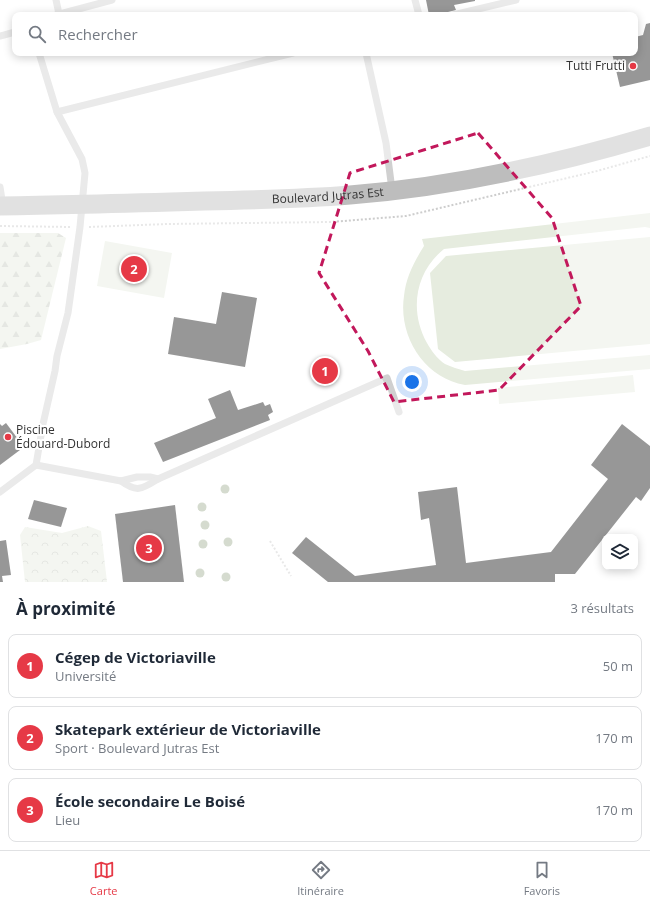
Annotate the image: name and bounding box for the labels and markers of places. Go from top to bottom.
place label: Tutti Frutti [566,57,625,74]
marker: Tutti Frutti [628,61,638,71]
pin: 2 [121,254,147,284]
pin: 1 [312,356,338,386]
place label: Piscine Édouard-Dubord [16,421,110,452]
marker: Piscine Édouard-Dubord [3,432,13,442]
pin: 3 [136,533,162,563]

